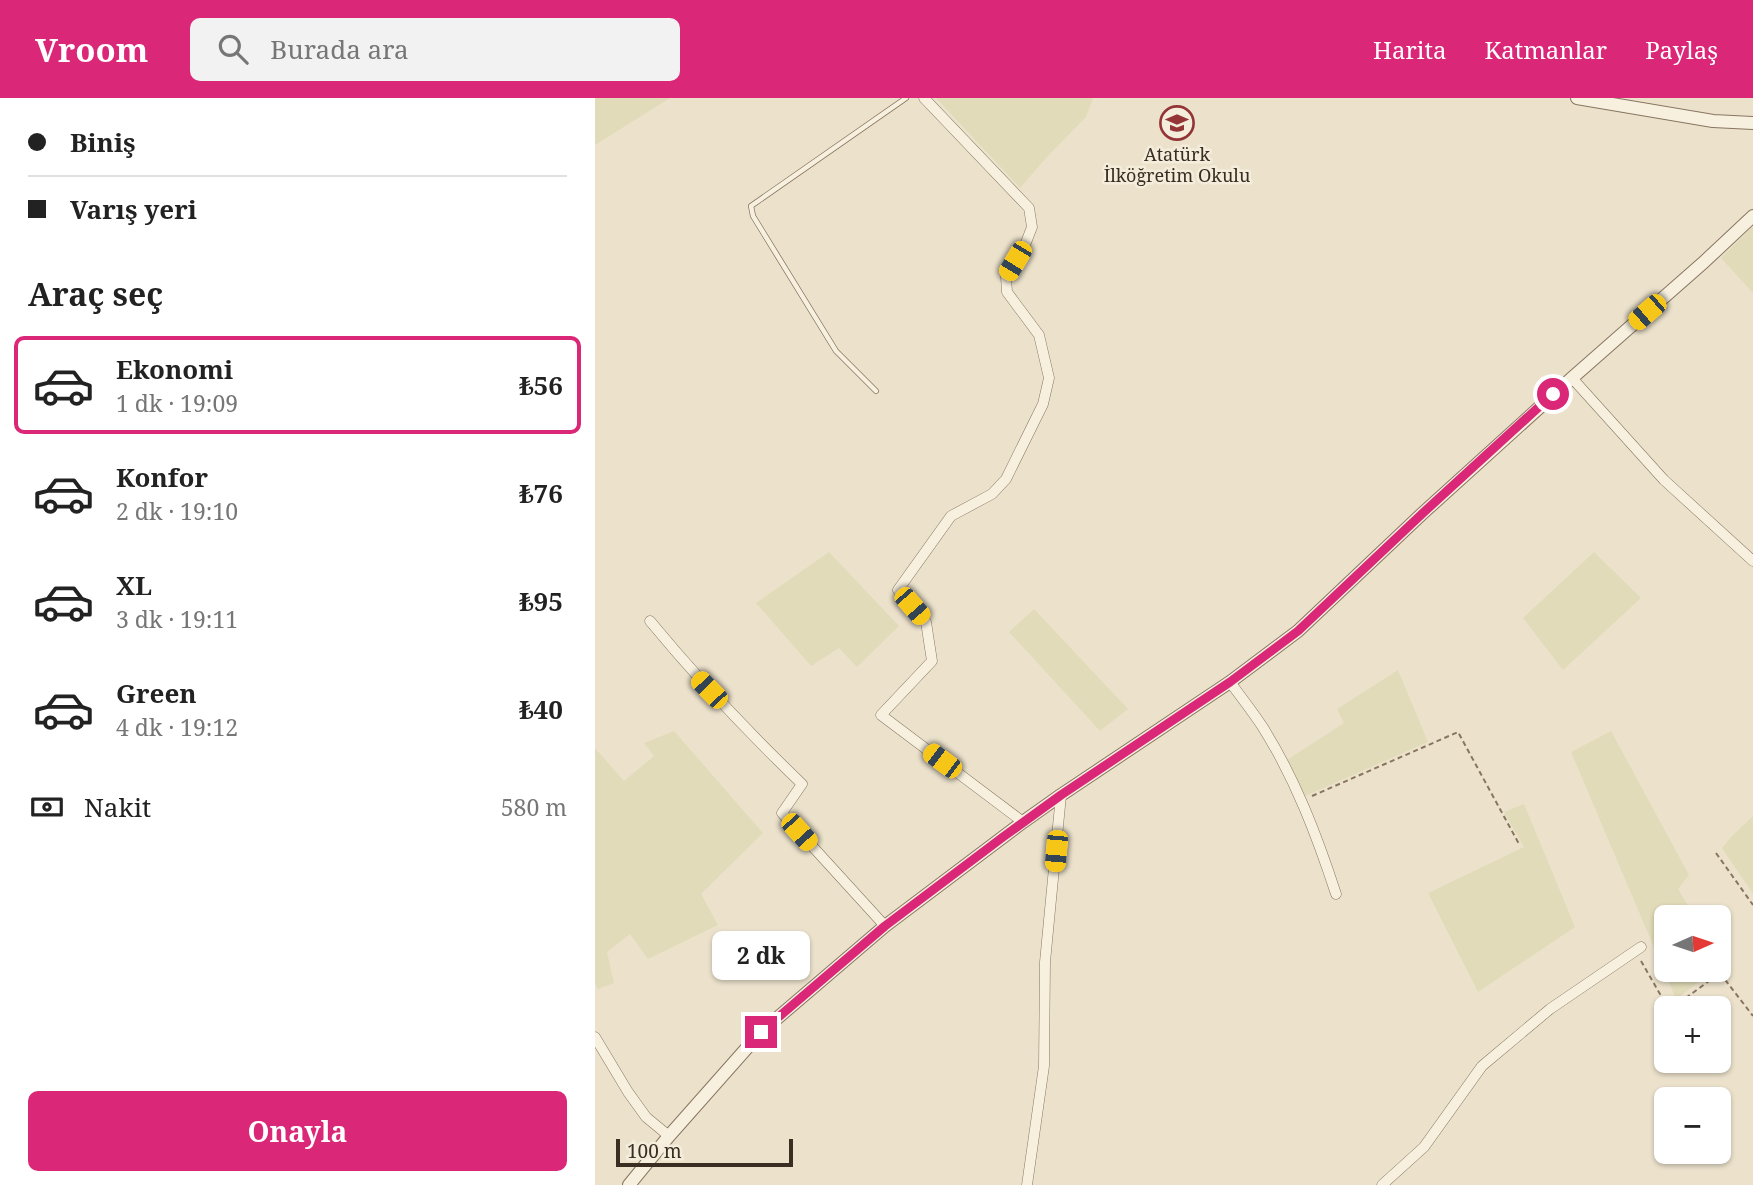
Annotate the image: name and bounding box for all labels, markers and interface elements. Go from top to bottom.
search box [190,18,680,81]
text: Vroom [35,27,148,72]
icon: search [214,30,252,68]
text: Burada ara [270,31,409,67]
text: Harita [1373,33,1446,66]
text: Katmanlar [1484,33,1607,66]
text: Paylaş [1645,33,1718,66]
school or university icon: Atatürk İlköğretim Okulu [1158,104,1196,142]
text: Biniş [70,124,136,160]
place label: Atatürk İlköğretim Okulu [1104,142,1251,187]
text: Varış yeri [70,191,197,227]
car [996,238,1035,284]
text: Araç seç [28,272,163,315]
car [1625,290,1670,334]
text: Ekonomi [116,351,233,387]
icon: car [32,354,95,417]
text: ₺56 [519,367,563,403]
route start [1537,378,1569,410]
text: 1 dk · 19:09 [116,387,238,419]
text: Konfor [116,459,208,495]
icon: car [32,462,95,525]
text: ₺76 [519,475,563,511]
text: 2 dk · 19:10 [116,495,238,527]
text: XL [116,567,152,603]
icon: car [32,570,95,633]
text: ₺95 [519,583,563,619]
car [891,583,934,629]
text: 3 dk · 19:11 [116,603,238,635]
car [687,668,732,712]
text: Green [116,675,197,711]
icon: car [32,678,95,741]
text: ₺40 [519,691,563,727]
text: 4 dk · 19:12 [116,711,238,743]
car [919,740,966,782]
icon: cash [28,788,66,826]
text: Nakit [84,789,151,825]
text: 580 m [501,791,567,823]
car [778,809,821,855]
car [1044,829,1069,873]
north arrow [1654,905,1731,982]
map controls [1654,905,1731,1164]
callout: 2 dk [712,930,810,979]
text: 2 dk [737,939,785,971]
button: + [1654,996,1731,1073]
route end [745,1016,777,1048]
button: − [1654,1087,1731,1164]
button: Onayla [28,1091,567,1171]
scale bar [616,1136,793,1168]
text: 100 m [627,1138,682,1164]

